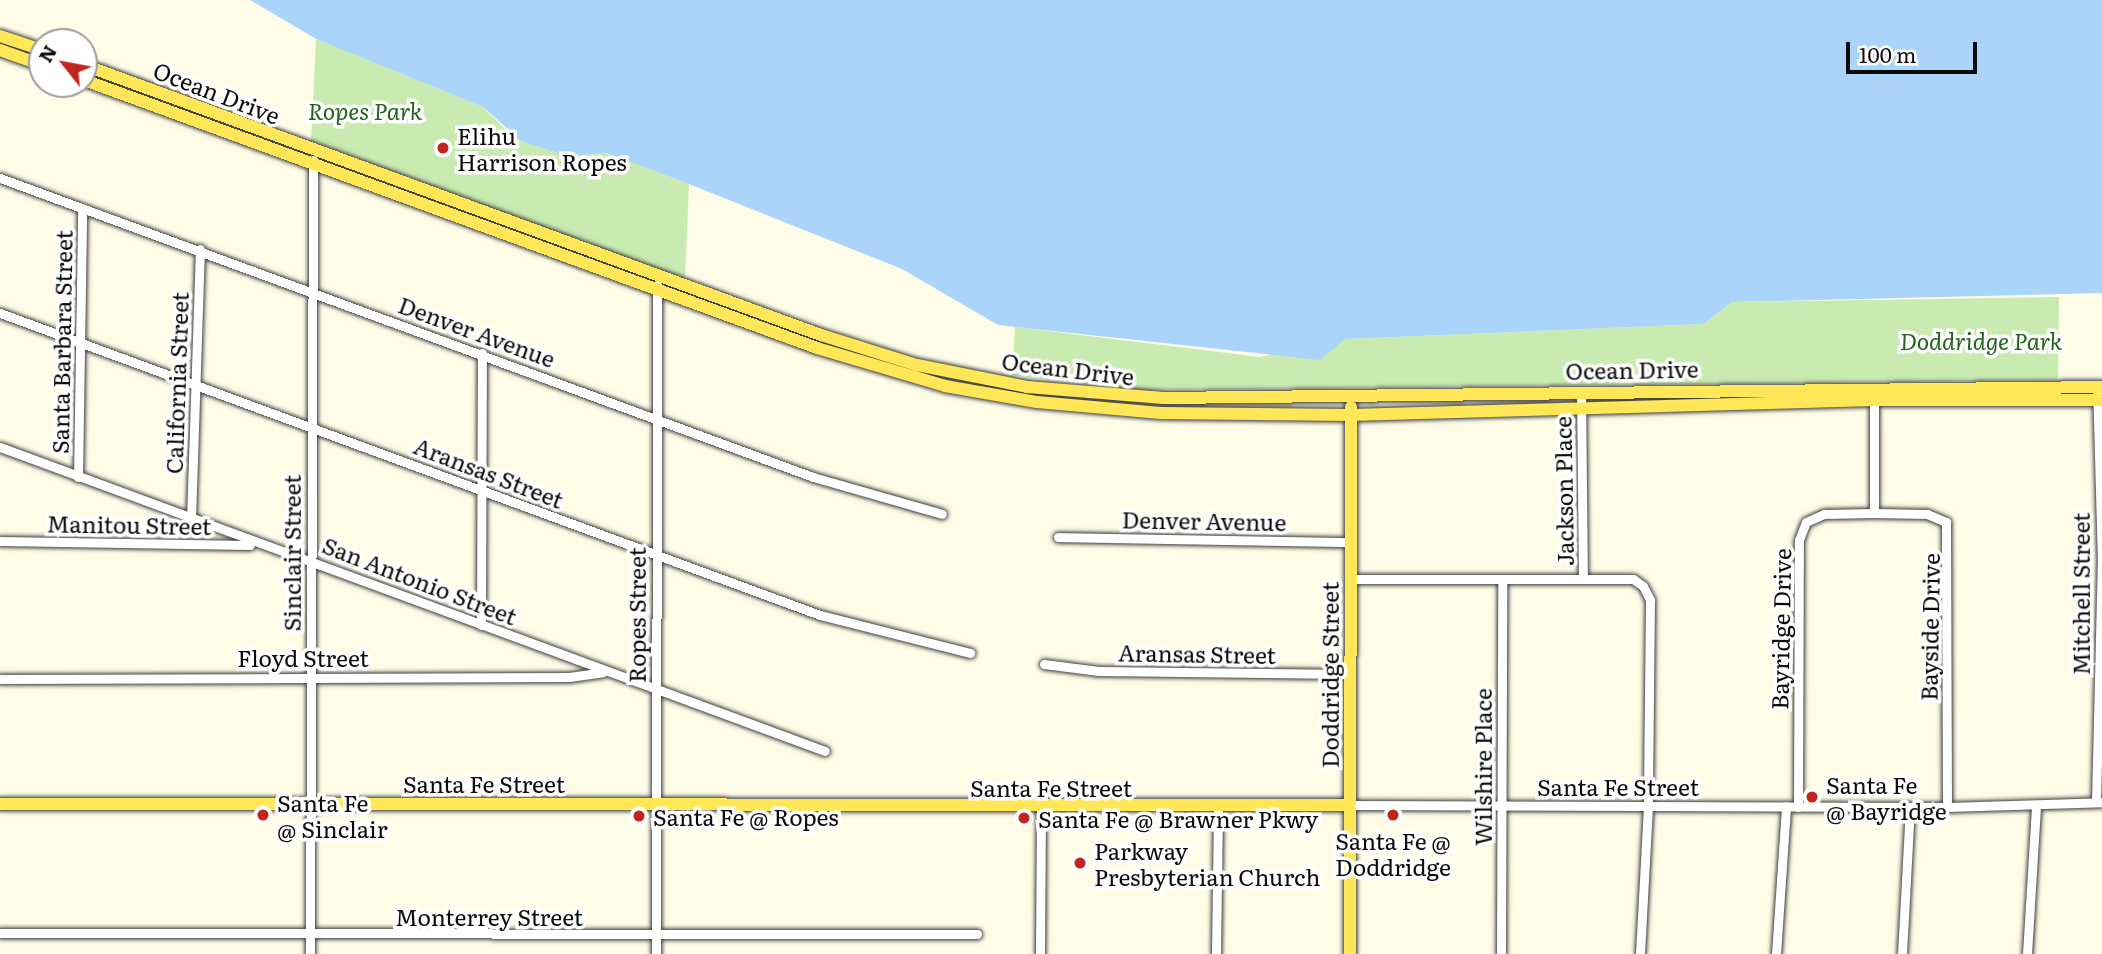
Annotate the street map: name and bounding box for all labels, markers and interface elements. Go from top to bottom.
north arrow [28,28,98,98]
scale bar [1850,28,1981,72]
text: 100 m [1859,38,1916,69]
text: N [31,39,63,67]
street label: Ocean Drive [150,55,284,129]
park label: Ropes Park [308,96,422,124]
place label: Elihu Harrison Ropes [457,121,627,175]
marker: Elihu Harrison Ropes [435,140,451,156]
street label: Santa Barbara Street [45,230,77,454]
street label: Denver Avenue [395,290,559,372]
street label: California Street [159,292,193,474]
park label: Doddridge Park [1900,326,2062,354]
street label: Ocean Drive [1000,346,1136,390]
street label: Ocean Drive [1565,354,1699,384]
street label: Jackson Place [1548,416,1578,566]
street label: Aransas Street [410,431,568,513]
street label: Sinclair Street [277,475,305,631]
street label: Denver Avenue [1121,505,1287,535]
street label: Manitou Street [47,509,211,539]
street label: Mitchell Street [2066,513,2094,675]
street label: San Antonio Street [319,530,521,630]
street label: Ropes Street [622,547,650,683]
street label: Bayridge Drive [1765,548,1795,710]
street label: Bayside Drive [1914,553,1944,701]
street label: Doddridge Street [1315,582,1343,768]
street label: Aransas Street [1118,638,1276,668]
street label: Floyd Street [237,643,369,671]
street label: Wilshire Place [1468,688,1496,846]
street label: Santa Fe Street [403,769,565,797]
place label: Santa Fe @ Bayridge [1826,770,1947,824]
street label: Santa Fe Street [1537,772,1699,800]
street label: Santa Fe Street [970,773,1132,801]
place label: Santa Fe @ Sinclair [277,788,388,842]
marker: Santa Fe @ Bayridge [1804,789,1820,805]
place label: Santa Fe @ Ropes [653,802,839,830]
place label: Santa Fe @ Brawner Pkwy [1038,804,1318,832]
marker: Santa Fe @ Sinclair [255,807,271,823]
marker: Santa Fe @ Doddridge [1385,807,1401,823]
marker: Santa Fe @ Ropes [631,808,647,824]
marker: Santa Fe @ Brawner Pkwy [1016,810,1032,826]
place label: Santa Fe @ Doddridge [1335,826,1451,880]
place label: Parkway Presbyterian Church [1094,836,1321,890]
marker: Parkway Presbyterian Church [1072,855,1088,871]
street label: Monterrey Street [395,902,583,930]

